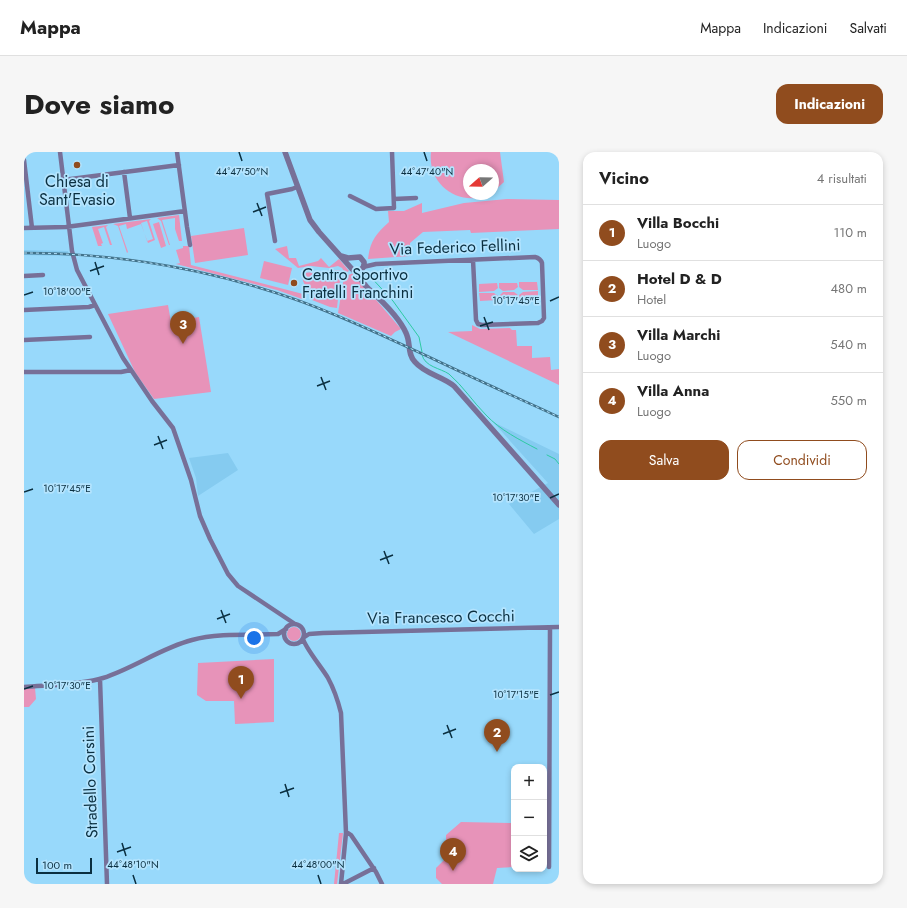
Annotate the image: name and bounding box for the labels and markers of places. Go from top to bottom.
marker: Chiesa di Sant'Evasio [72,160,82,170]
place label: Chiesa di Sant'Evasio [39,170,115,211]
place label: Centro Sportivo Fratelli Franchini [302,263,413,304]
marker: Centro Sportivo Fratelli Franchini [289,278,299,288]
pin: 3 [170,311,196,344]
pin: 1 [228,666,254,699]
pin: 2 [484,719,510,752]
pin: 4 [440,838,466,871]

